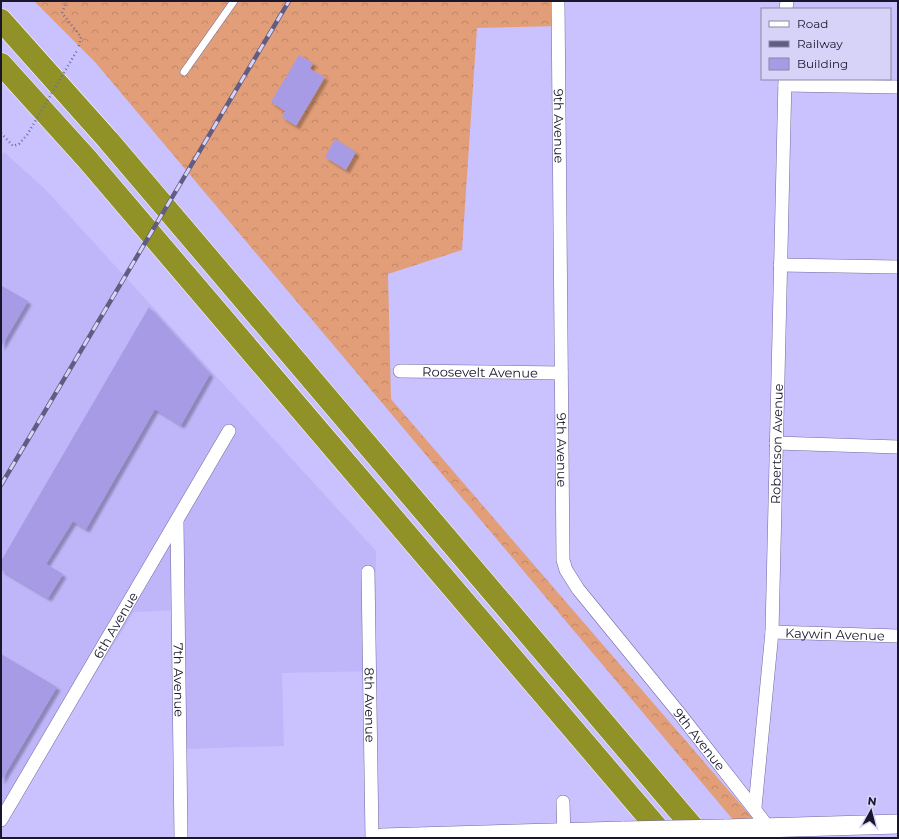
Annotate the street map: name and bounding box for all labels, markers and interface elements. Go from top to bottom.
legend [761,8,891,80]
text: Road [797,16,828,31]
text: Railway [797,36,843,51]
text: Building [797,56,848,71]
street label: 9th Avenue [551,89,567,164]
street label: Roosevelt Avenue [422,363,538,381]
street label: Robertson Avenue [767,383,786,504]
street label: 9th Avenue [554,413,570,488]
street label: 6th Avenue [90,589,141,661]
street label: Kaywin Avenue [785,624,885,644]
street label: 7th Avenue [171,643,187,717]
street label: 8th Avenue [361,667,379,743]
street label: 9th Avenue [670,705,729,774]
north arrow [851,791,891,831]
text: N [867,794,877,809]

